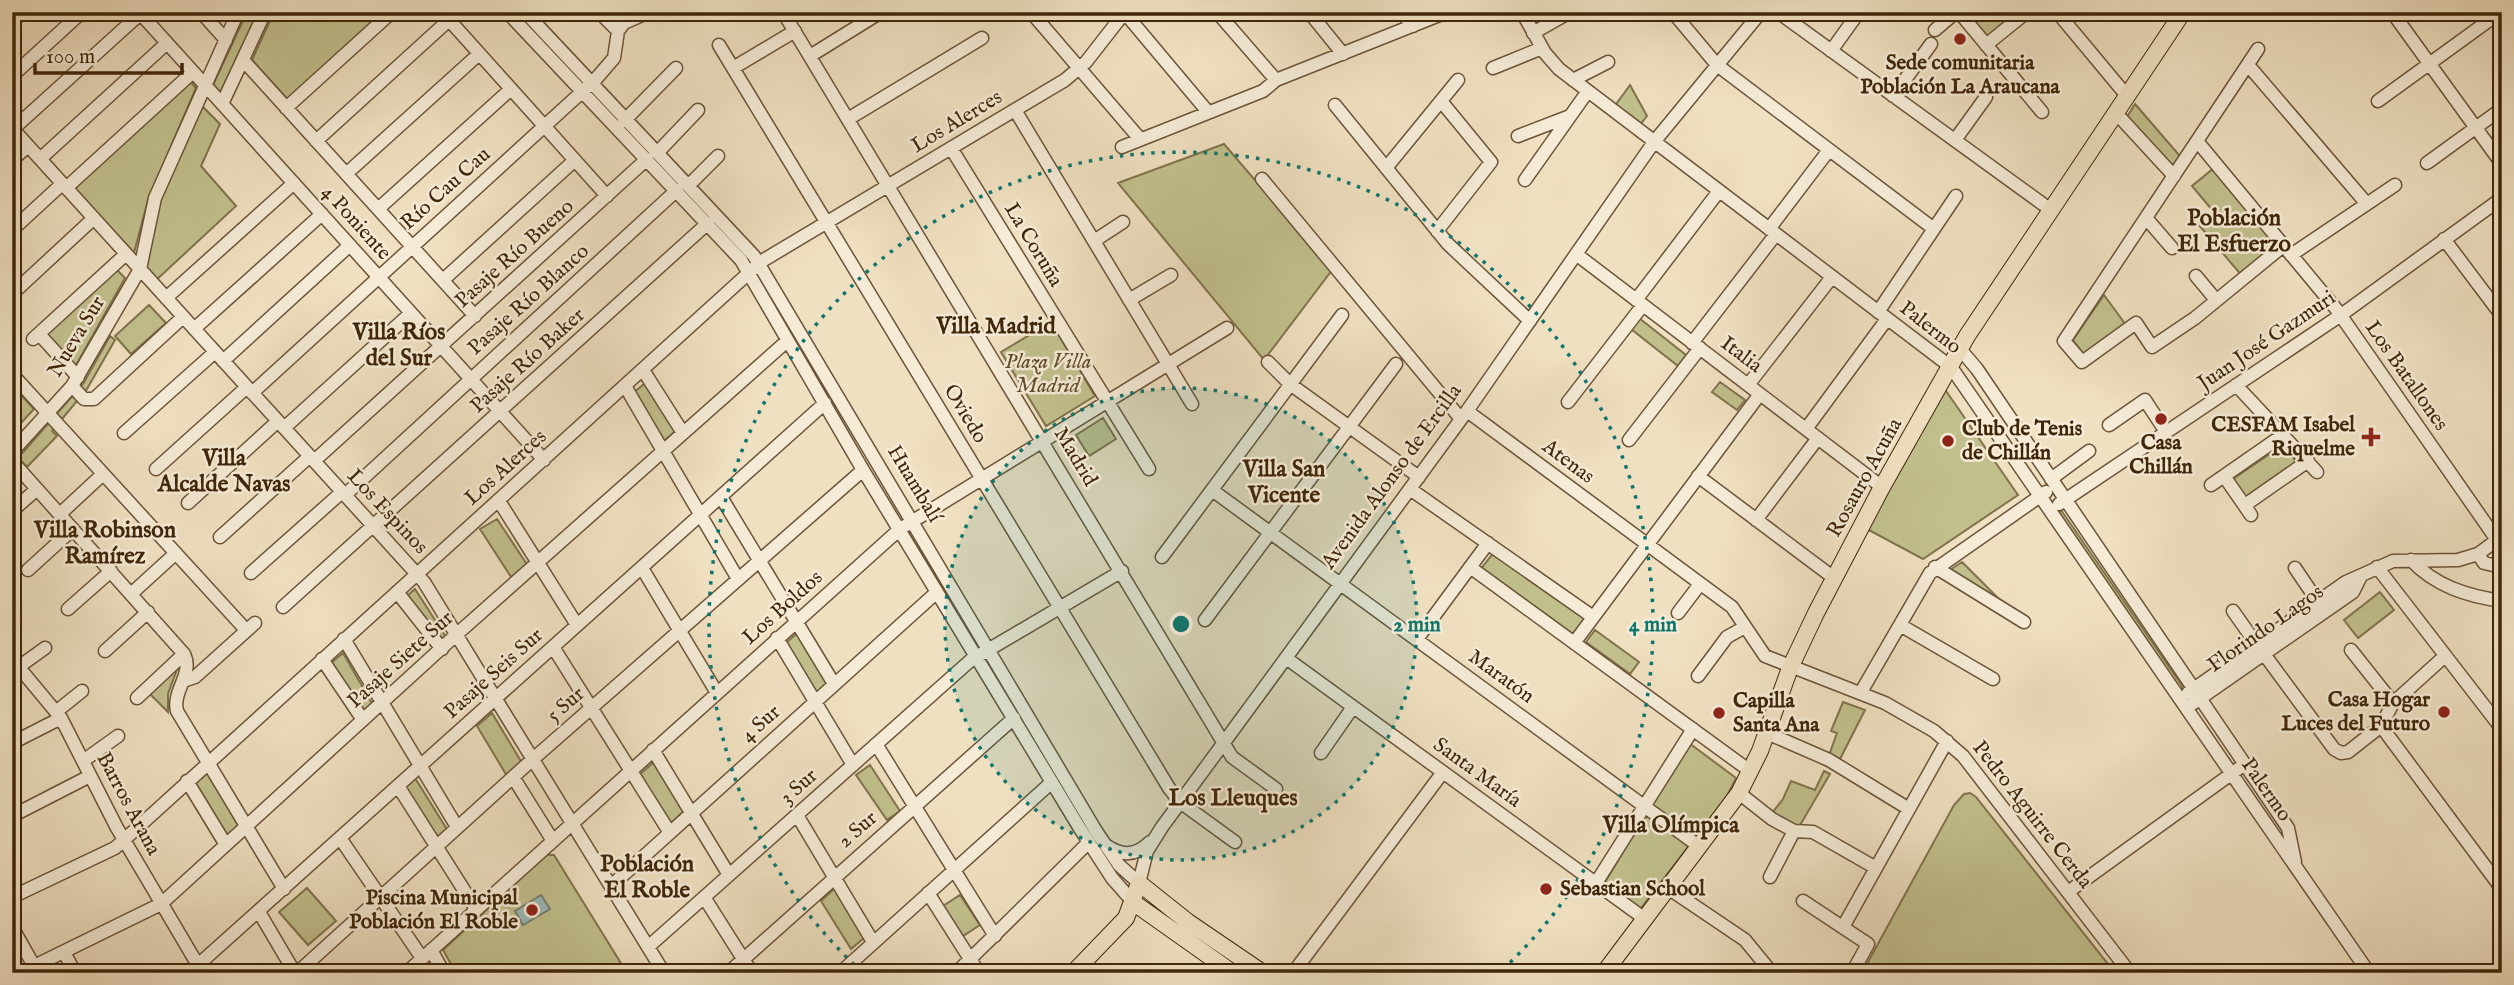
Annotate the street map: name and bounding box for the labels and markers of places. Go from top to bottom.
marker: Sede comunitaria Población La Araucana [1952,31,1968,47]
place label: Sede comunitaria Población La Araucana [1860,50,2061,101]
marker: Casa Chillán [2153,411,2169,427]
place label: CESFAM Isabel Riquelme [2211,412,2356,463]
place label: Club de Tenis de Chillán [1962,416,2082,467]
marker: CESFAM Isabel Riquelme [2361,427,2381,447]
place label: Casa Chillán [2129,430,2193,481]
marker: Club de Tenis de Chillán [1940,433,1956,449]
centre of rings [1169,612,1193,636]
place label: Casa Hogar Luces del Futuro [2281,687,2431,738]
place label: Capilla Santa Ana [1733,688,1820,739]
marker: Casa Hogar Luces del Futuro [2436,704,2452,720]
marker: Capilla Santa Ana [1711,705,1727,721]
place label: Sebastian School [1560,876,1706,903]
marker: Sebastian School [1538,881,1554,897]
place label: Piscina Municipal Población El Roble [349,885,519,936]
marker: Piscina Municipal Población El Roble [524,902,540,918]

